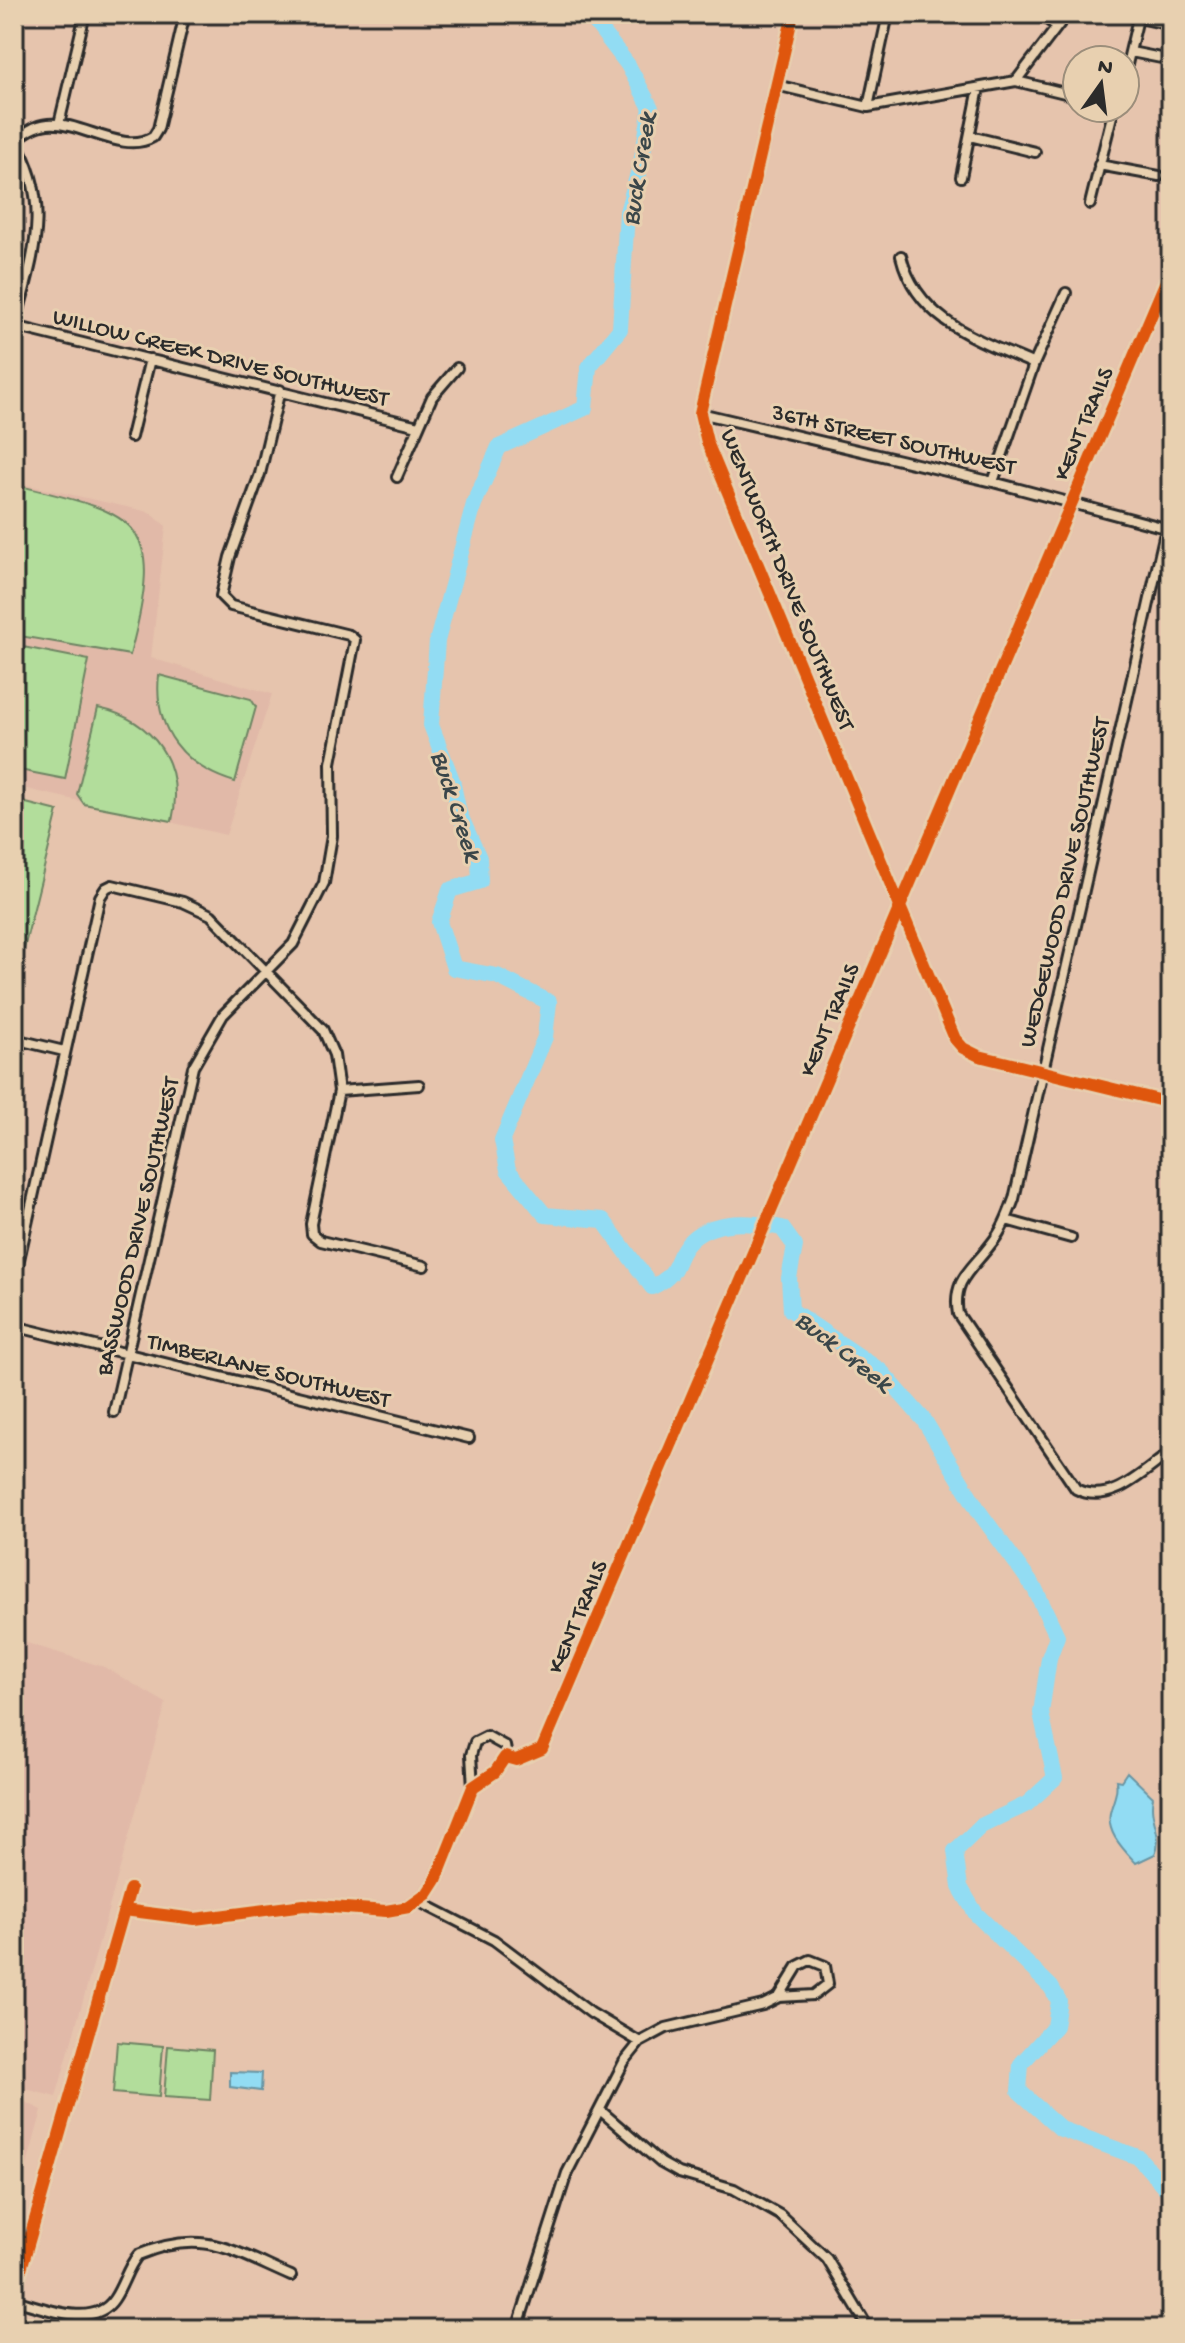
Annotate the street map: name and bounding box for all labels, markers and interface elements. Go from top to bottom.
north arrow [1061,44,1141,124]
text: N [1095,54,1115,83]
water label: Buck Creek [617,109,666,228]
street label: WILLOW CREEK DRIVE SOUTHWEST [49,304,393,416]
street label: KENT TRAILS [1048,362,1122,485]
street label: 36TH STREET SOUTHWEST [768,399,1020,484]
street label: WENTWORTH DRIVE SOUTHWEST [712,425,860,737]
street label: WEDGEWOOD DRIVE SOUTHWEST [1014,713,1119,1051]
water label: Buck Creek [421,747,487,868]
street label: KENT TRAILS [794,958,868,1081]
street label: BASSWOOD DRIVE SOUTHWEST [91,1073,188,1380]
water label: Buck Creek [788,1306,899,1402]
street label: TIMBERLANE SOUTHWEST [142,1328,394,1417]
street label: KENT TRAILS [542,1555,616,1678]

